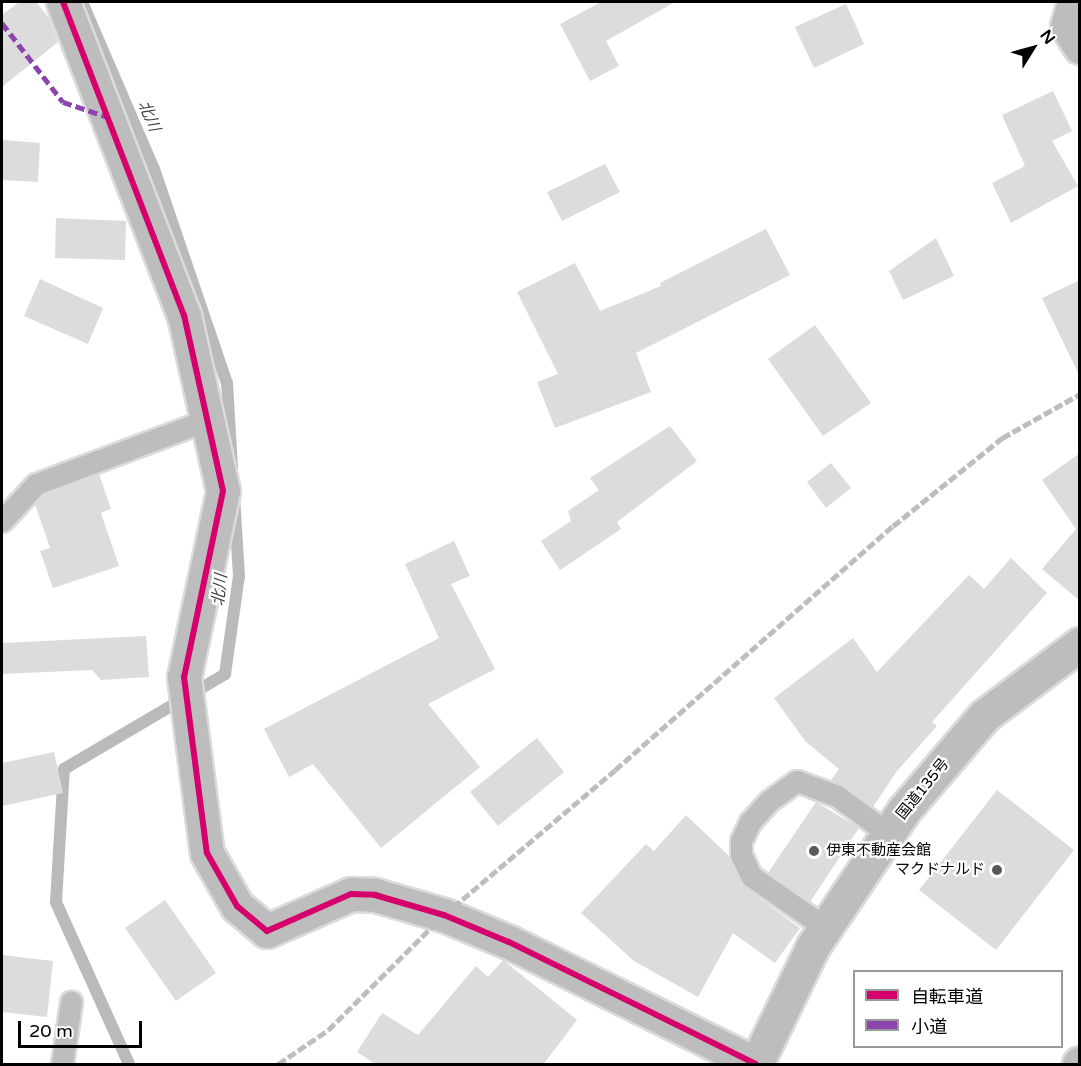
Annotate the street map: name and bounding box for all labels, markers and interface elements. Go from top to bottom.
north arrow [1003,18,1063,78]
text: N [1036,26,1059,48]
water label: 北川 [134,98,164,134]
water label: 北川 [209,573,231,607]
street label: 国道135号 [893,755,953,823]
place label: 伊東不動産会館 [826,842,931,860]
marker: 伊東不動産会館 [807,844,821,858]
place label: マクドナルド [895,861,985,879]
marker: マクドナルド [990,863,1004,877]
legend [853,970,1063,1048]
text: 自転車道 [911,986,983,1008]
scale bar [21,1009,146,1047]
text: 小道 [911,1016,947,1038]
text: 20 m [29,1020,73,1042]

